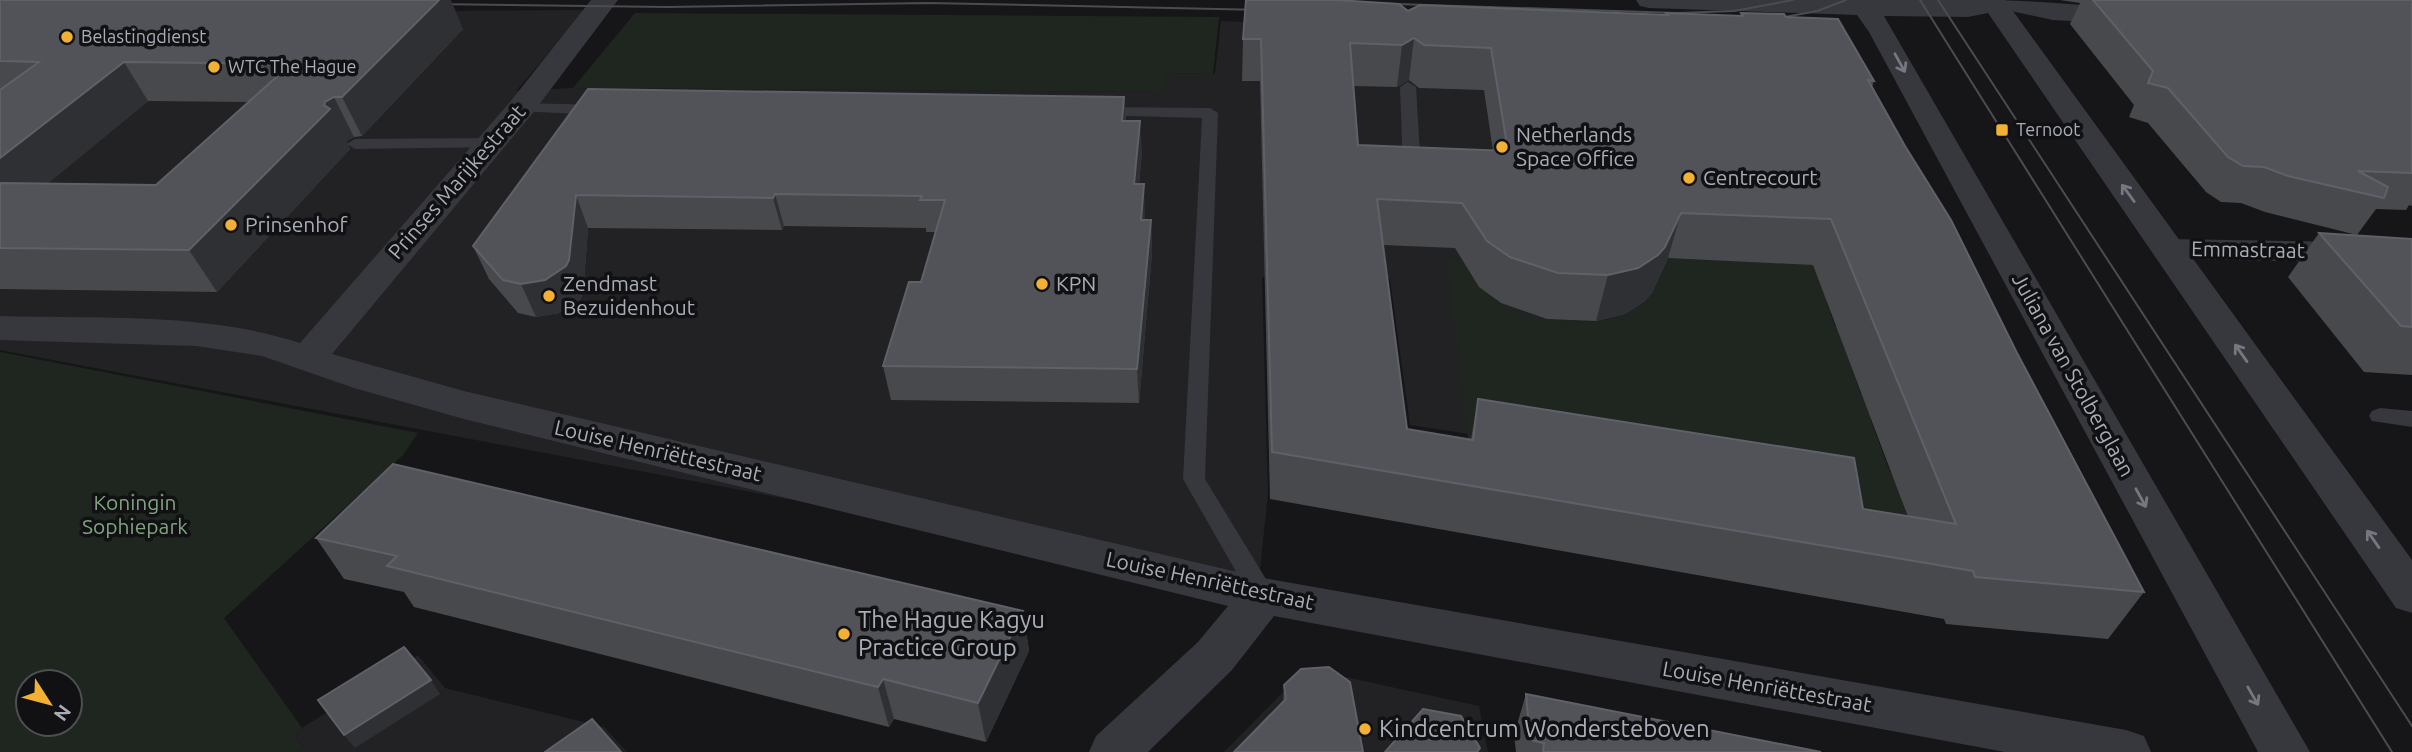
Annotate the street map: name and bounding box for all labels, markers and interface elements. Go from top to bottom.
place label: Belastingdienst [81,26,206,46]
marker: Belastingdienst [59,29,75,45]
one-way arrow [1893,53,1907,73]
place label: WTC The Hague [228,56,357,76]
marker: WTC The Hague [206,59,222,75]
street label: Prinses Marijkestraat [383,99,530,263]
place label: Ternoot [2016,119,2080,139]
place label: Netherlands Space Office [1516,122,1635,170]
marker: Ternoot [1994,122,2010,138]
marker: Netherlands Space Office [1494,139,1510,155]
place label: Centrecourt [1703,165,1817,189]
marker: Centrecourt [1681,170,1697,186]
one-way arrow [2121,184,2135,203]
place label: Prinsenhof [245,212,349,236]
marker: Prinsenhof [223,217,239,233]
street label: Emmastraat [2191,236,2305,262]
street label: Juliana van Stolberglaan [2008,268,2140,481]
place label: Zendmast Bezuidenhout [563,271,695,319]
place label: KPN [1056,271,1096,295]
marker: KPN [1034,276,1050,292]
marker: Zendmast Bezuidenhout [541,288,557,304]
one-way arrow [2234,344,2249,363]
street label: Louise Henriëttestraat [552,415,764,486]
one-way arrow [2134,488,2148,508]
park label: Koningin Sophiepark [82,490,188,538]
one-way arrow [2366,530,2380,549]
street label: Louise Henriëttestraat [1104,546,1316,614]
place label: The Hague Kagyu Practice Group [858,606,1045,661]
marker: The Hague Kagyu Practice Group [836,626,852,642]
street label: Louise Henriëttestraat [1661,656,1873,716]
north arrow [14,668,84,738]
one-way arrow [2247,685,2260,706]
text: N [50,701,76,725]
place label: Kindcentrum Wondersteboven [1379,715,1710,742]
marker: Kindcentrum Wondersteboven [1357,721,1373,737]

